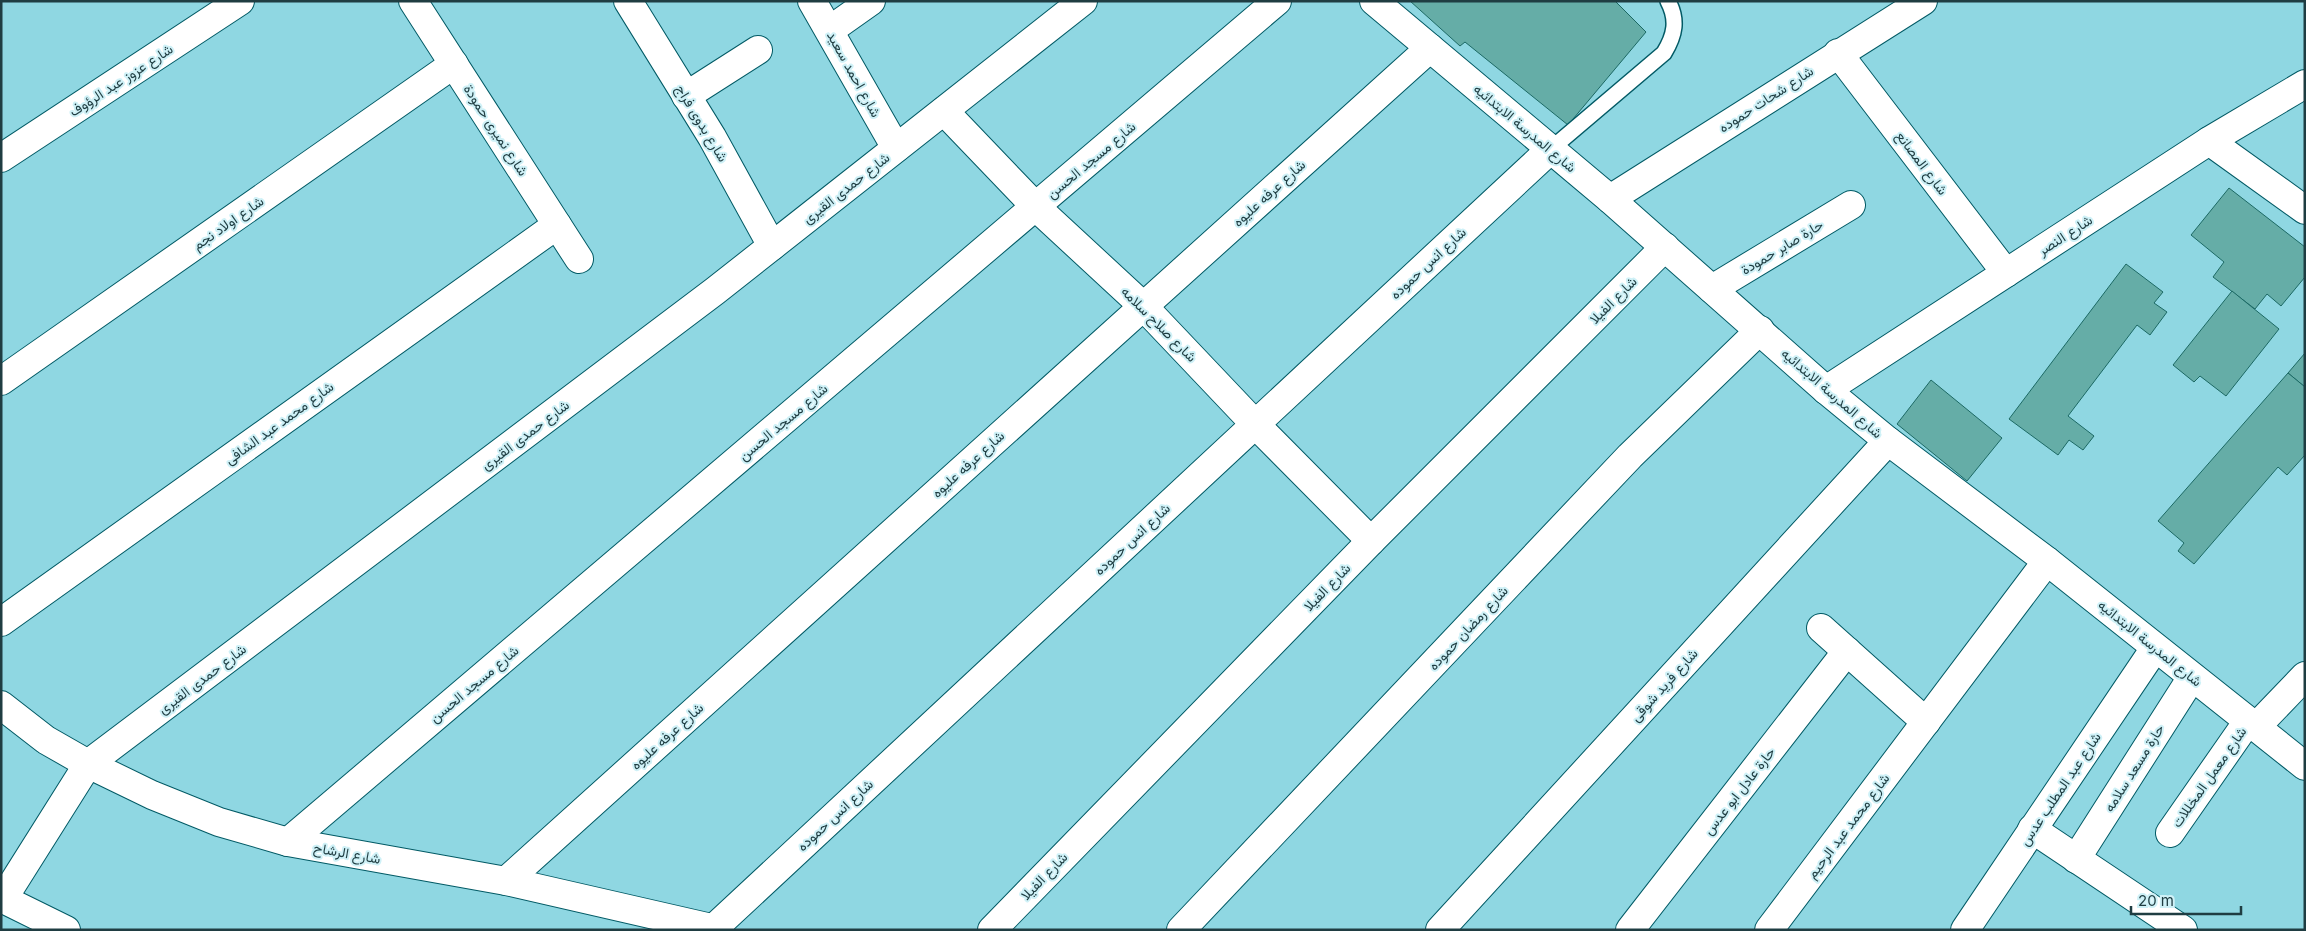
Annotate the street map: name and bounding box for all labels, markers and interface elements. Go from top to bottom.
street label: شارع احمد سعيد [821,28,885,121]
street label: شارع عزوز عبد الرؤوف [66,40,177,122]
street label: شارع شحات حموده [1715,62,1818,138]
street label: شارع المدرسة الابتدائيه [1469,80,1580,178]
street label: شارع نميرى حمودة [458,81,532,180]
street label: شارع بدوى فراج [670,81,732,166]
street label: شارع مسجد الحسن [1043,117,1141,204]
street label: شارع المصانع [1890,127,1952,200]
street label: شارع حمدى القيرى [799,148,894,229]
street label: شارع عرفه عليوه [1229,156,1310,232]
street label: شارع اولاد نجم [189,192,268,256]
street label: شارع النصر [2033,211,2097,262]
street label: حارة صابر حمودة [1738,215,1826,279]
street label: شارع انس حموده [1386,223,1471,304]
street label: شارع الفيلا [1585,272,1642,329]
street label: شارع صلاح سلامه [1116,282,1201,367]
street label: شارع المدرسة الابتدائيه [1776,344,1886,443]
street label: شارع محمد عبد الشافى [221,377,338,470]
street label: شارع مسجد الحسن [735,379,833,466]
street label: شارع حمدى القيرى [477,396,574,476]
street label: شارع عرفه عليوه [928,427,1009,503]
street label: شارع انس حموده [1090,499,1175,580]
street label: شارع الفيلا [1300,559,1356,616]
street label: شارع رمضان حموده [1424,582,1513,675]
street label: شارع المدرسة الابتدائيه [2093,596,2206,692]
street label: شارع حمدى القيرى [154,640,251,720]
street label: شارع مسجد الحسن [426,641,524,728]
street label: شارع فريد شوقى [1626,645,1703,727]
street label: شارع عرفه عليوه [627,699,708,775]
street label: حارة مسعد سلامه [2100,721,2168,815]
street label: شارع معمل المخللات [2168,723,2252,832]
street label: شارع عبد المطلب عدس [2015,729,2106,850]
street label: حارة عادل ابو عدس [1699,743,1780,839]
street label: شارع محمد عبد الرحيم [1803,770,1895,883]
street label: شارع انس حموده [793,775,878,856]
street label: شارع الرشاح [312,838,382,870]
street label: شارع الفيلا [1017,848,1073,905]
scale bar [2131,884,2241,916]
text: 20 m [2138,891,2174,910]

